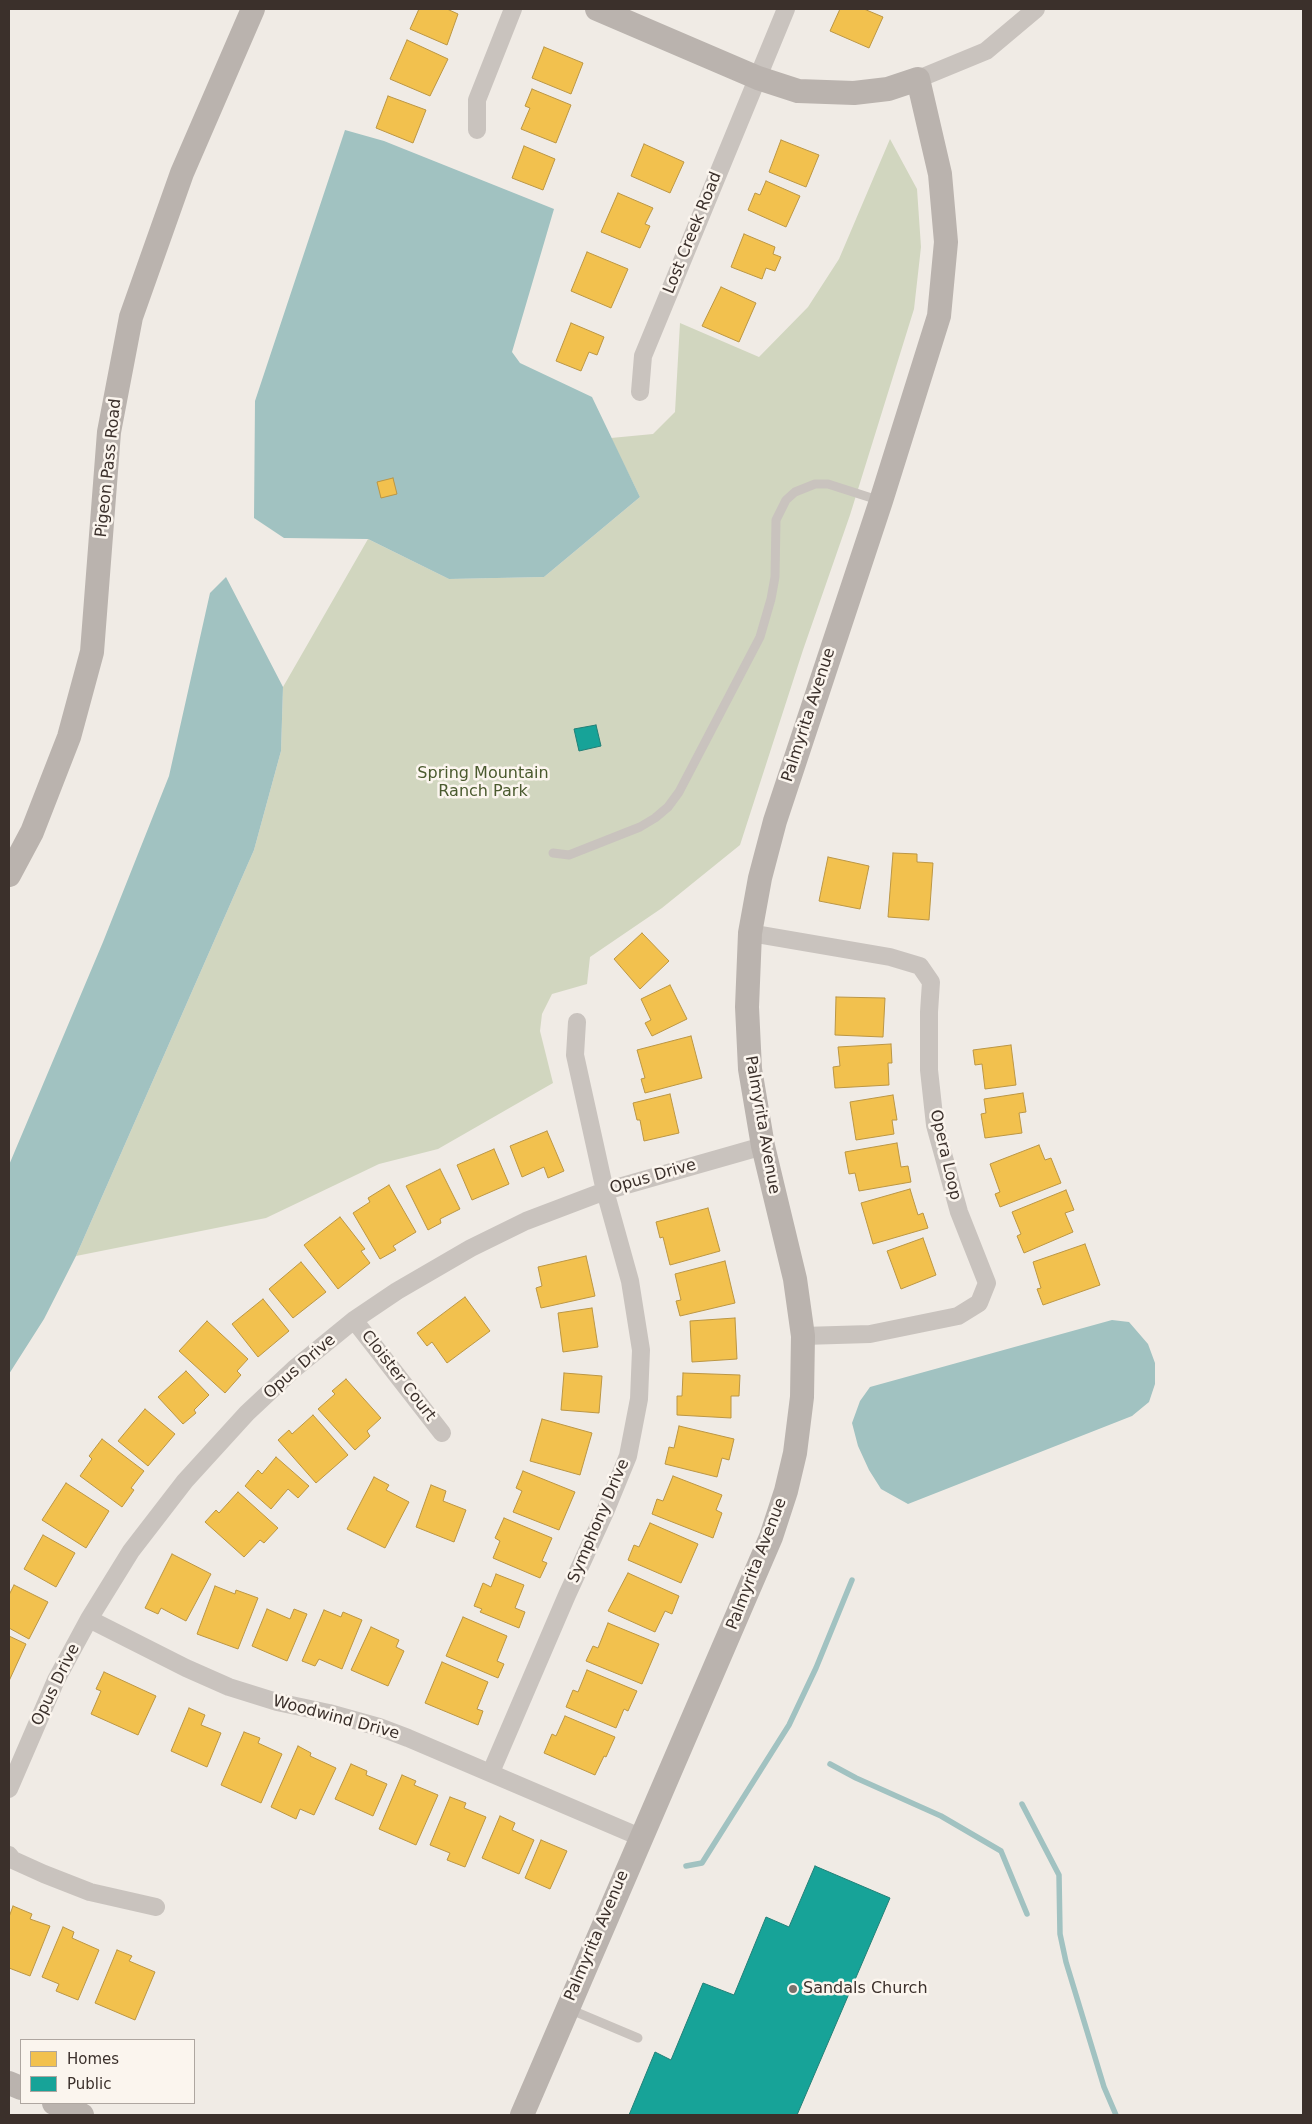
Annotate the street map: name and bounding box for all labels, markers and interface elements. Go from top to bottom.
street label: Lost Creek Road [660,169,726,297]
street label: Pigeon Pass Road [92,398,126,538]
street label: Palmyrita Avenue [778,646,840,784]
park label: Spring Mountain Ranch Park [417,764,549,802]
street label: Palmyrita Avenue [740,1054,784,1196]
street label: Opera Loop [925,1108,965,1202]
street label: Opus Drive [608,1156,698,1198]
street label: Cloister Court [357,1327,439,1425]
street label: Opus Drive [260,1331,340,1403]
street label: Symphony Drive [564,1456,634,1586]
street label: Palmyrita Avenue [723,1495,791,1633]
street label: Opus Drive [28,1641,84,1729]
street label: Woodwind Drive [271,1692,401,1744]
street label: Palmyrita Avenue [561,1868,633,2004]
place label: Sandals Church [803,1979,928,1999]
marker: Sandals Church [787,1983,799,1995]
legend [20,2039,195,2104]
text: Homes [67,2050,119,2068]
text: Public [67,2075,111,2093]

